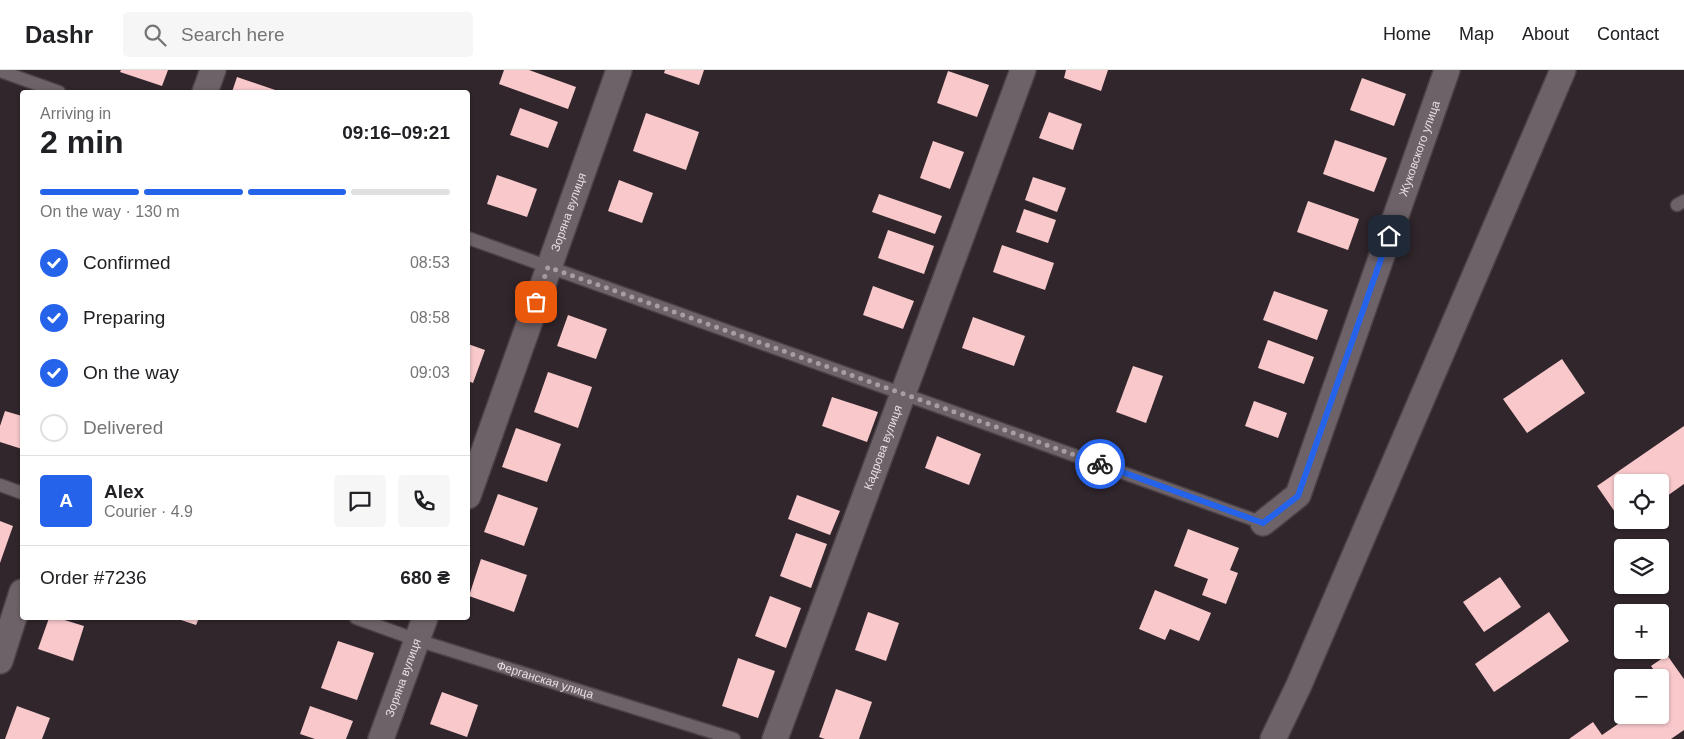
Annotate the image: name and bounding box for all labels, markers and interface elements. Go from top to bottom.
search box [123,12,473,57]
text: Dashr [25,21,93,48]
icon: search [141,21,169,49]
text: Search here [181,24,285,45]
text: Home [1383,24,1431,44]
text: Map [1459,24,1494,44]
text: About [1522,24,1569,44]
text: Contact [1597,24,1659,44]
street label: Жуковского улица [1396,98,1443,198]
text: Arriving in [40,105,111,122]
text: 09:16–09:21 [342,122,450,143]
text: 2 min [40,124,124,160]
street label: Зоряна вулиця [548,171,589,254]
text: On the way · 130 m [40,203,180,220]
pin [1368,215,1410,257]
icon: home [1375,222,1403,250]
icon: check [40,249,68,277]
text: Confirmed [83,252,171,273]
text: 08:53 [410,254,450,271]
pin [515,281,557,323]
icon: bag [522,288,550,316]
icon: check [40,304,68,332]
text: Preparing [83,307,165,328]
text: 08:58 [410,309,450,326]
icon: check [40,359,68,387]
text: On the way [83,362,179,383]
text: 09:03 [410,364,450,381]
street label: Кадрова вулиця [861,403,905,492]
text: Delivered [83,417,163,438]
courier [1075,439,1125,489]
icon: bike [1086,450,1114,478]
map controls [1614,474,1669,724]
button: locate [1614,474,1669,529]
button: chat [334,475,386,527]
button: phone [398,475,450,527]
text: Alex [104,481,144,502]
text: A [59,490,73,511]
text: Courier · 4.9 [104,503,193,520]
button: layers [1614,539,1669,594]
text: Order #7236 [40,567,147,588]
text: 680 ₴ [400,567,450,588]
button: + [1614,604,1669,659]
street label: Зоряна вулиця [383,637,424,719]
street label: Ферганская улица [495,658,596,702]
button: − [1614,669,1669,724]

